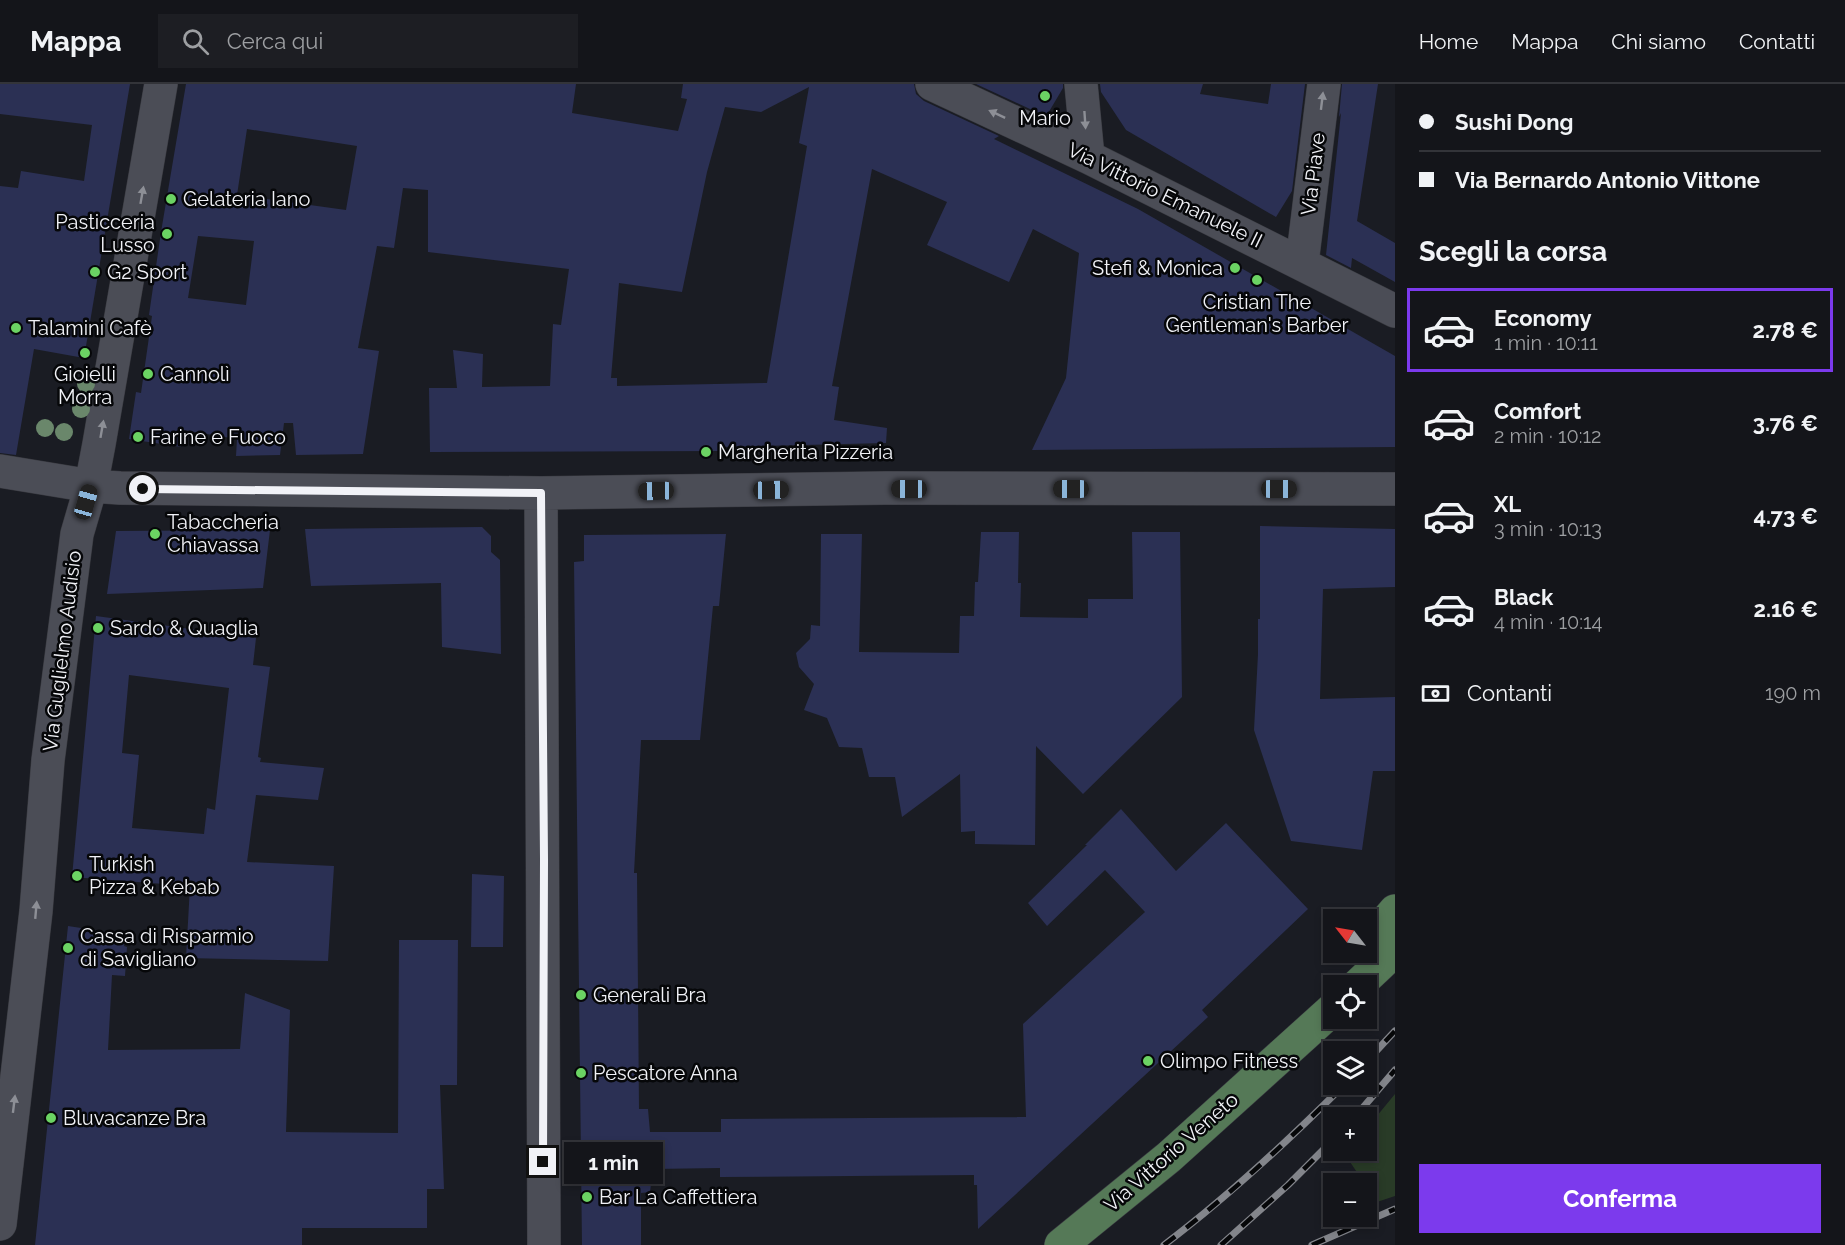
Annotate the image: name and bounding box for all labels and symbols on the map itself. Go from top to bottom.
marker: Mario [1038,89,1052,103]
one-way arrow [1317,91,1327,110]
place label: Mario [1019,106,1071,130]
one-way arrow [988,110,1005,119]
one-way arrow [1080,111,1090,130]
street label: Via Piave [1296,131,1330,217]
street label: Via Vittorio Emanuele II [1064,137,1266,253]
one-way arrow [138,185,147,204]
place label: Gelateria Iano [183,187,310,211]
marker: Gelateria Iano [164,192,178,206]
place label: Pasticceria Lusso [55,210,155,257]
marker: Pasticceria Lusso [160,227,174,241]
place label: Stefi & Monica [1092,256,1223,280]
place label: G2 Sport [107,260,187,284]
marker: Stefi & Monica [1228,261,1242,275]
marker: G2 Sport [88,265,102,279]
marker: Cristian The Gentleman's Barber [1250,273,1264,287]
place label: Cristian The Gentleman's Barber [1165,290,1349,337]
place label: Talamini Cafè [28,316,152,340]
marker: Talamini Cafè [9,321,23,335]
marker: Gioielli Morra [78,346,92,360]
place label: Gioielli Morra [54,362,116,409]
place label: Cannolì [160,362,230,386]
marker: Cannolì [141,367,155,381]
one-way arrow [98,419,107,438]
place label: Farine e Fuoco [150,425,286,449]
marker: Farine e Fuoco [131,430,145,444]
place label: Margherita Pizzeria [718,440,893,464]
marker: Margherita Pizzeria [699,445,713,459]
route start [129,475,156,502]
car [891,480,927,498]
car [1053,480,1089,498]
car [1261,480,1297,498]
car [753,481,789,499]
car [72,482,100,522]
car [638,482,674,500]
place label: Tabaccheria Chiavassa [167,510,279,557]
marker: Tabaccheria Chiavassa [148,527,162,541]
street label: Via Guglielmo Audisio [38,549,86,753]
place label: Sardo & Quaglia [110,616,258,640]
marker: Sardo & Quaglia [91,621,105,635]
place label: Turkish Pizza & Kebab [89,852,219,899]
marker: Turkish Pizza & Kebab [70,869,84,883]
one-way arrow [31,901,41,920]
north arrow [1323,909,1377,963]
place label: Cassa di Risparmio di Savigliano [80,924,254,971]
marker: Cassa di Risparmio di Savigliano [61,941,75,955]
place label: Generali Bra [593,983,706,1007]
marker: Generali Bra [574,988,588,1002]
place label: Olimpo Fitness [1160,1049,1298,1073]
marker: Olimpo Fitness [1141,1054,1155,1068]
place label: Pescatore Anna [593,1061,738,1085]
marker: Pescatore Anna [574,1066,588,1080]
street label: Via Vittorio Veneto [1099,1087,1243,1217]
one-way arrow [9,1094,19,1113]
place label: Bluvacanze Bra [63,1106,206,1130]
marker: Bluvacanze Bra [44,1111,58,1125]
callout: 1 min [564,1141,663,1183]
route end [529,1148,556,1175]
place label: Bar La Caffettiera [599,1185,757,1209]
marker: Bar La Caffettiera [580,1190,594,1204]

